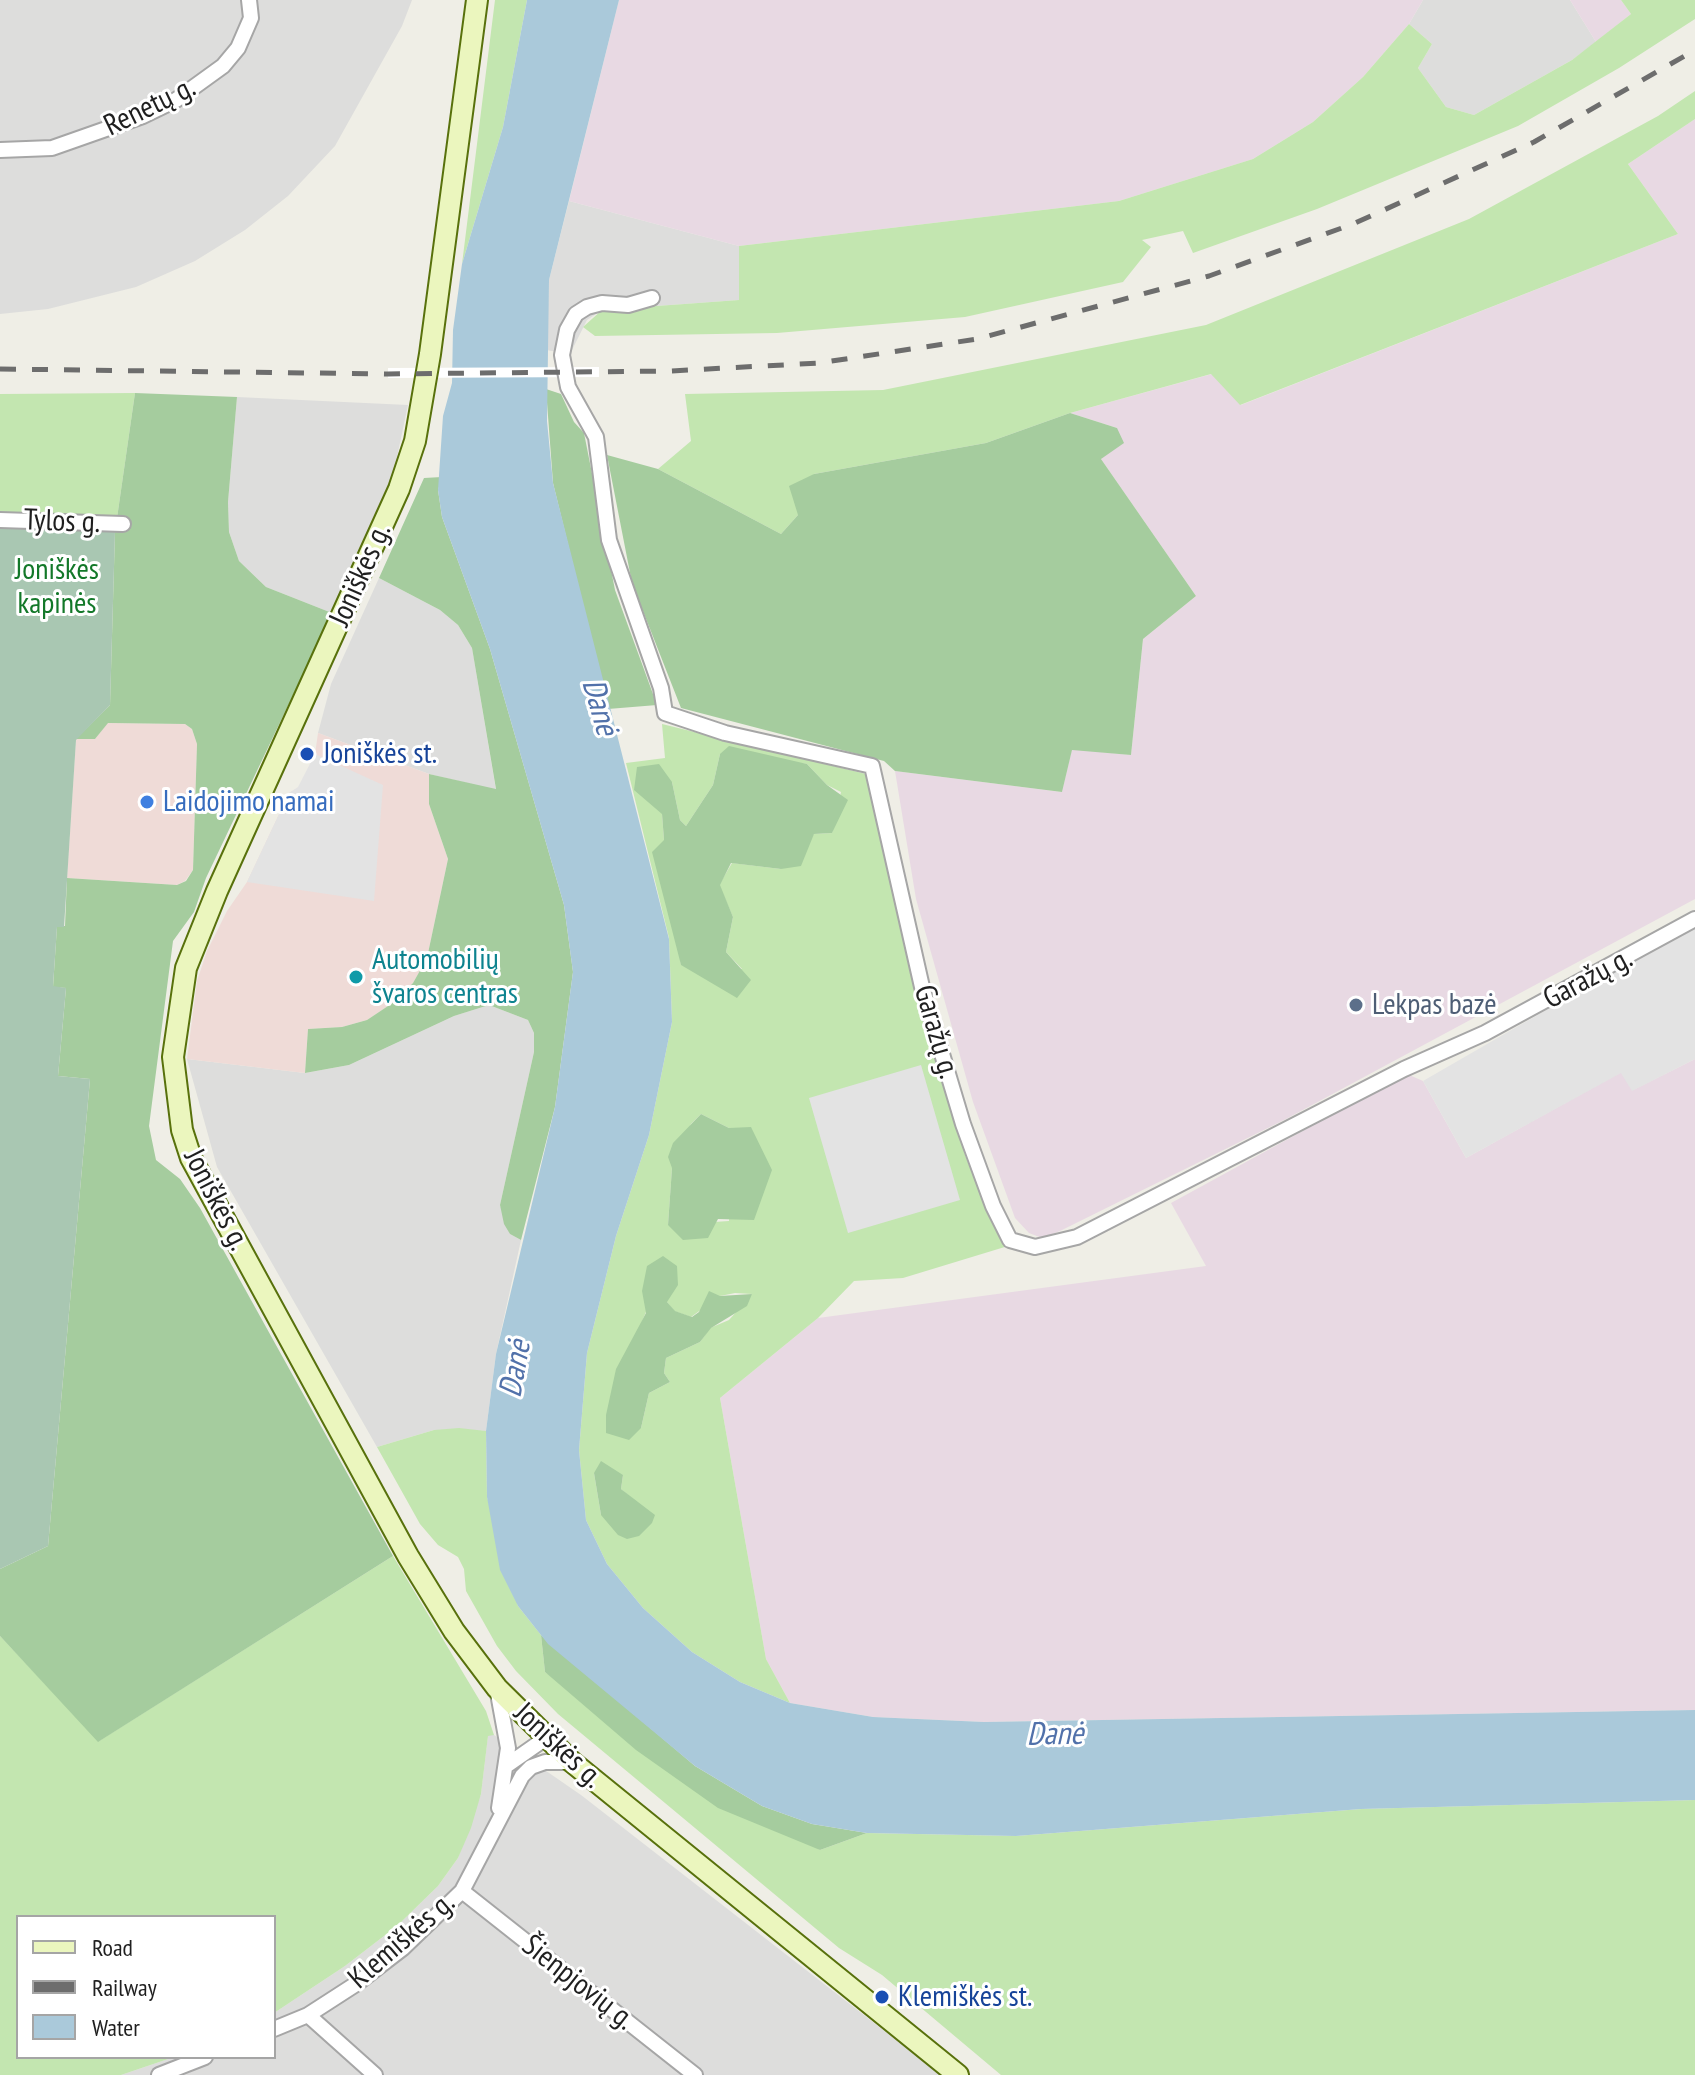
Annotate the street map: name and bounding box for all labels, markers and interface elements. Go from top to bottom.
street label: Renetų g. [98,70,202,144]
street label: Tylos g. [23,503,101,541]
street label: Joniškės g. [322,518,400,632]
park label: Joniškės kapinės [15,552,99,622]
water label: Danė [573,674,625,740]
place label: Joniškės st. [323,736,437,772]
marker: Joniškės st. [298,745,316,763]
place label: Laidojimo namai [163,784,335,820]
marker: Laidojimo namai [138,793,156,811]
street label: Garažų g. [1537,941,1639,1017]
place label: Automobilių švaros centras [372,942,518,1012]
marker: Automobilių švaros centras [347,968,365,986]
street label: Garažų g. [906,981,966,1083]
place label: Lekpas bazė [1372,987,1497,1023]
marker: Lekpas bazė [1347,996,1365,1014]
street label: Joniškės g. [175,1143,257,1257]
water label: Danė [492,1338,540,1400]
street label: Joniškės g. [506,1696,610,1796]
water label: Danė [1026,1715,1084,1755]
street label: Klemiškės g. [342,1885,462,1997]
legend [16,1915,276,2059]
street label: Šienpjovių g. [515,1928,641,2038]
text: Road [92,1932,133,1963]
text: Railway [92,1972,157,2003]
place label: Klemiškės st. [898,1979,1032,2015]
marker: Klemiškės st. [873,1988,891,2006]
text: Water [92,2012,140,2043]

